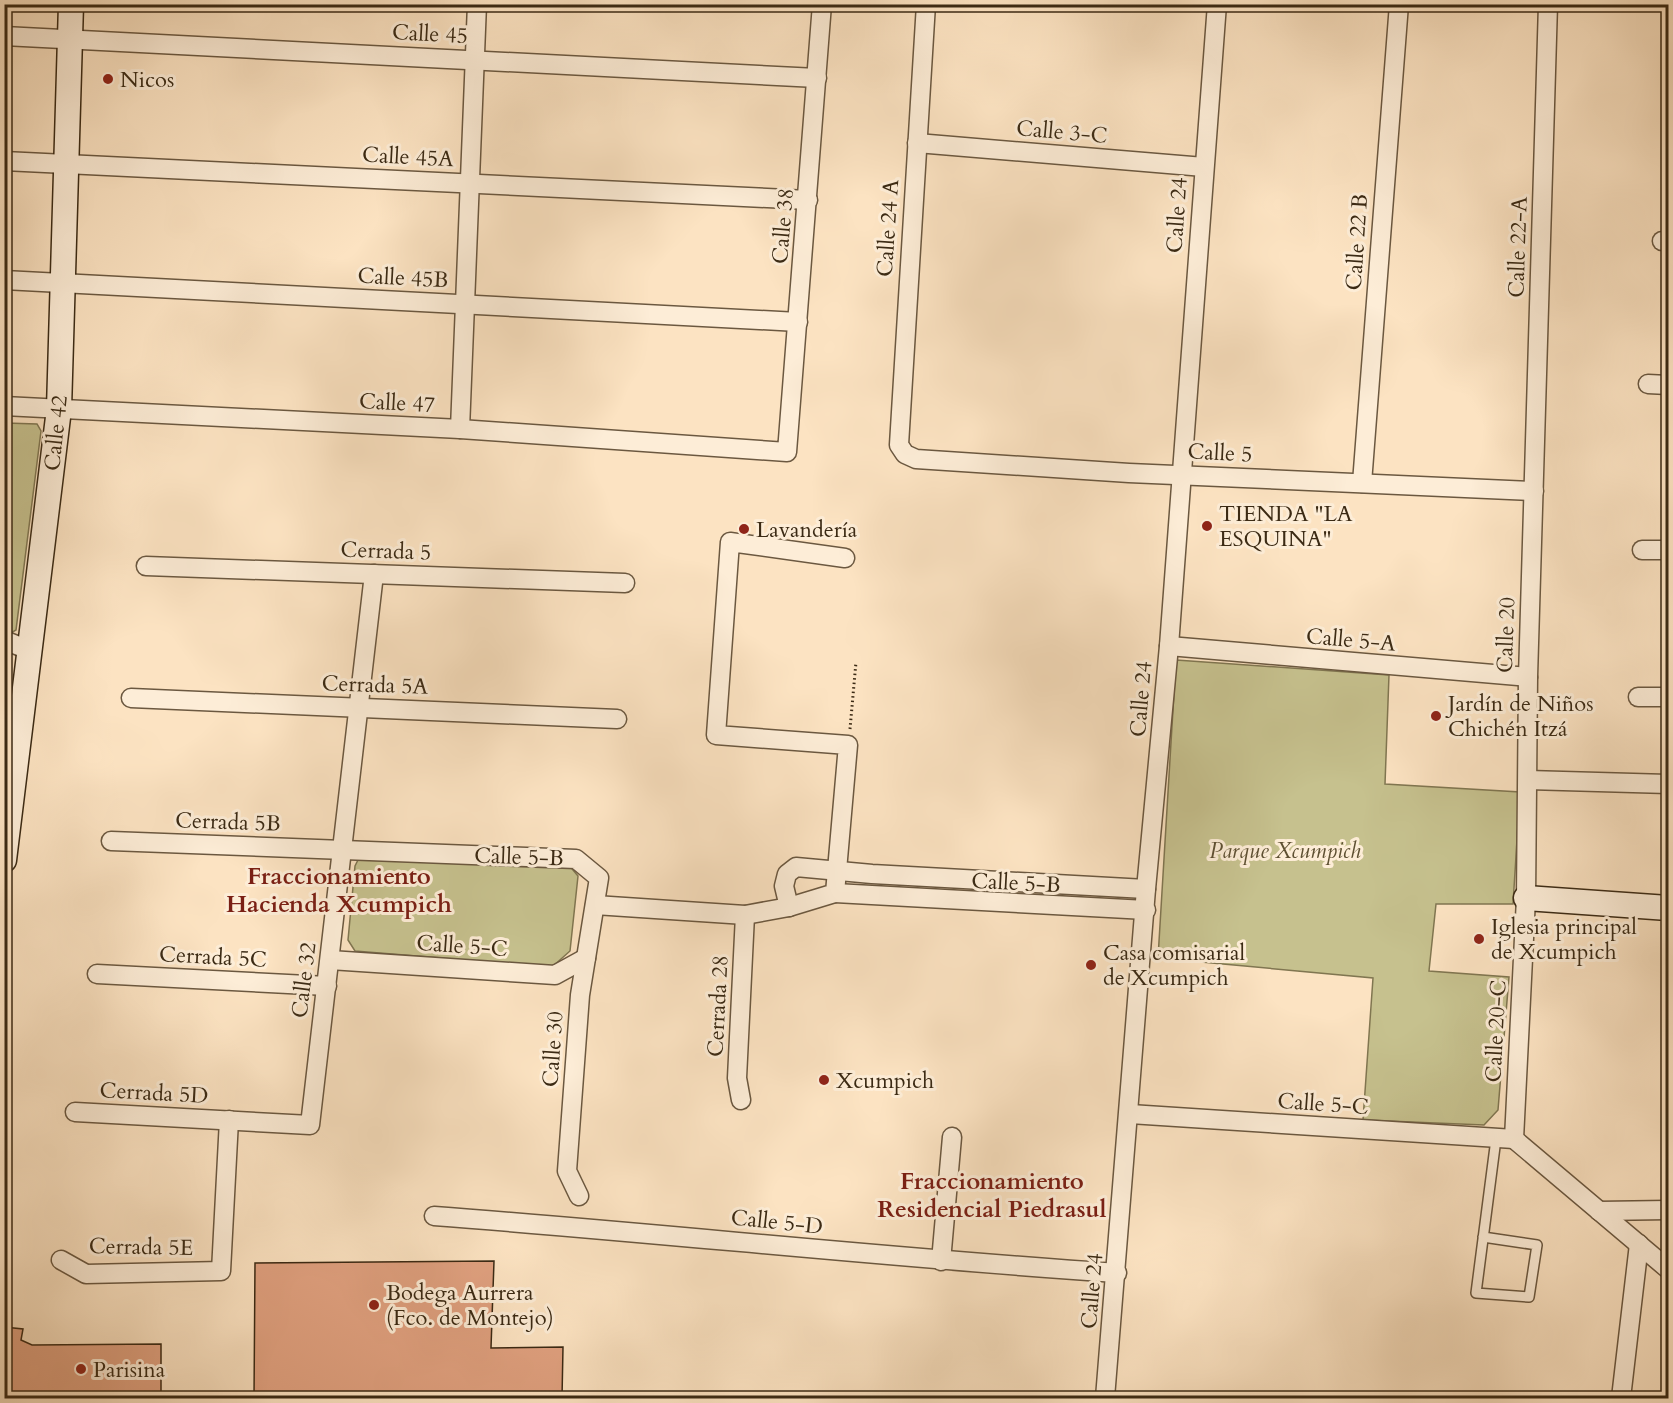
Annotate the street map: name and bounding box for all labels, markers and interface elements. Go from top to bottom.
street label: Calle 45 [391,17,469,51]
place label: Nicos [120,65,174,95]
marker: Nicos [101,72,115,86]
street label: Calle 3-C [1015,113,1109,151]
street label: Calle 45A [361,140,455,174]
street label: Calle 24 [1159,176,1195,254]
street label: Calle 24 A [870,178,906,278]
street label: Calle 38 [765,187,801,265]
street label: Calle 22 B [1339,193,1375,291]
street label: Calle 22-A [1501,195,1535,298]
street label: Calle 45B [357,261,449,295]
street label: Calle 47 [358,386,436,420]
street label: Calle 42 [37,394,75,472]
street label: Calle 5 [1187,436,1253,470]
place label: TIENDA "LA ESQUINA" [1219,499,1353,554]
place label: Lavandería [756,515,858,545]
marker: TIENDA "LA ESQUINA" [1200,519,1214,533]
marker: Lavandería [737,522,751,536]
street label: Cerrada 5 [340,534,432,568]
street label: Calle 20 [1490,597,1522,674]
street label: Calle 5-A [1305,621,1397,659]
street label: Calle 24 [1123,660,1159,738]
street label: Cerrada 5A [321,668,429,702]
place label: Jardín de Niños Chichén Itzá [1445,689,1594,744]
marker: Jardín de Niños Chichén Itzá [1429,709,1443,723]
street label: Cerrada 5B [175,805,281,839]
park label: Parque Xcumpich [1209,836,1361,866]
street label: Calle 5-B [474,840,564,874]
district label: Fraccionamiento Hacienda Xcumpich [226,860,452,921]
street label: Calle 5-B [970,866,1061,900]
place label: Iglesia principal de Xcumpich [1491,912,1637,967]
street label: Calle 5-C [415,928,509,964]
marker: Iglesia principal de Xcumpich [1472,932,1486,946]
place label: Casa comisarial de Xcumpich [1103,938,1245,993]
street label: Cerrada 5C [158,939,267,975]
street label: Calle 32 [284,941,324,1020]
street label: Cerrada 28 [700,954,736,1058]
marker: Casa comisarial de Xcumpich [1084,958,1098,972]
street label: Calle 20-C [1478,979,1514,1083]
street label: Calle 30 [535,1010,571,1088]
place label: Xcumpich [836,1066,934,1096]
marker: Xcumpich [817,1073,831,1087]
street label: Cerrada 5D [99,1075,209,1111]
street label: Calle 5-C [1276,1086,1370,1122]
district label: Fraccionamiento Residencial Piedrasul [877,1165,1107,1226]
street label: Calle 5-D [729,1202,824,1242]
street label: Cerrada 5E [89,1231,193,1263]
street label: Calle 24 [1074,1252,1110,1330]
place label: Bodega Aurrera (Fco. de Montejo) [386,1278,554,1333]
marker: Bodega Aurrera (Fco. de Montejo) [367,1298,381,1312]
place label: Parisina [93,1355,166,1385]
marker: Parisina [74,1362,88,1376]

